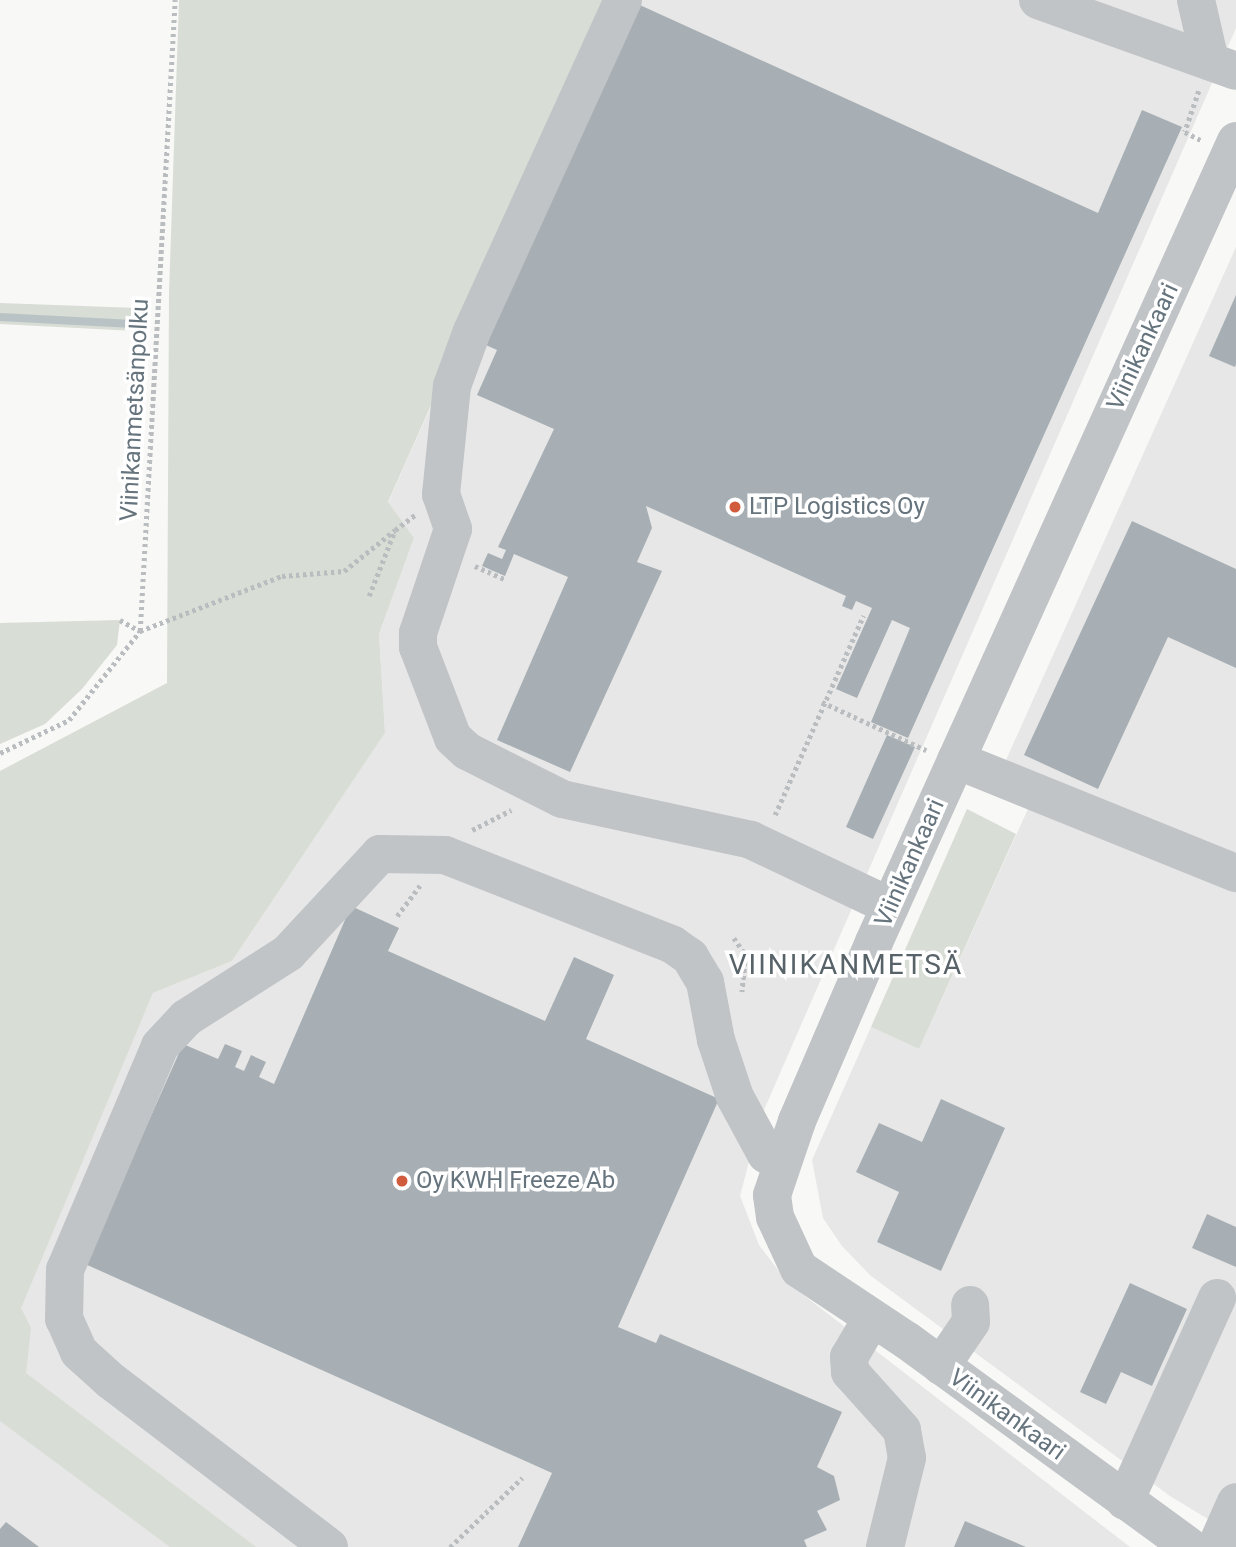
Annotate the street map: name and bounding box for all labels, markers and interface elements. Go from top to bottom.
street label: Viinikankaari [1101,279,1185,415]
street label: Viinikanmetsänpolku [115,298,155,522]
place label: LTP Logistics Oy [749,493,925,521]
marker: LTP Logistics Oy [727,499,743,515]
street label: Viinikankaari [869,795,951,931]
district label: VIINIKANMETSÄ [730,948,962,982]
place label: Oy KWH Freeze Ab [416,1167,615,1195]
marker: Oy KWH Freeze Ab [394,1173,410,1189]
street label: Viinikankaari [943,1363,1071,1467]

